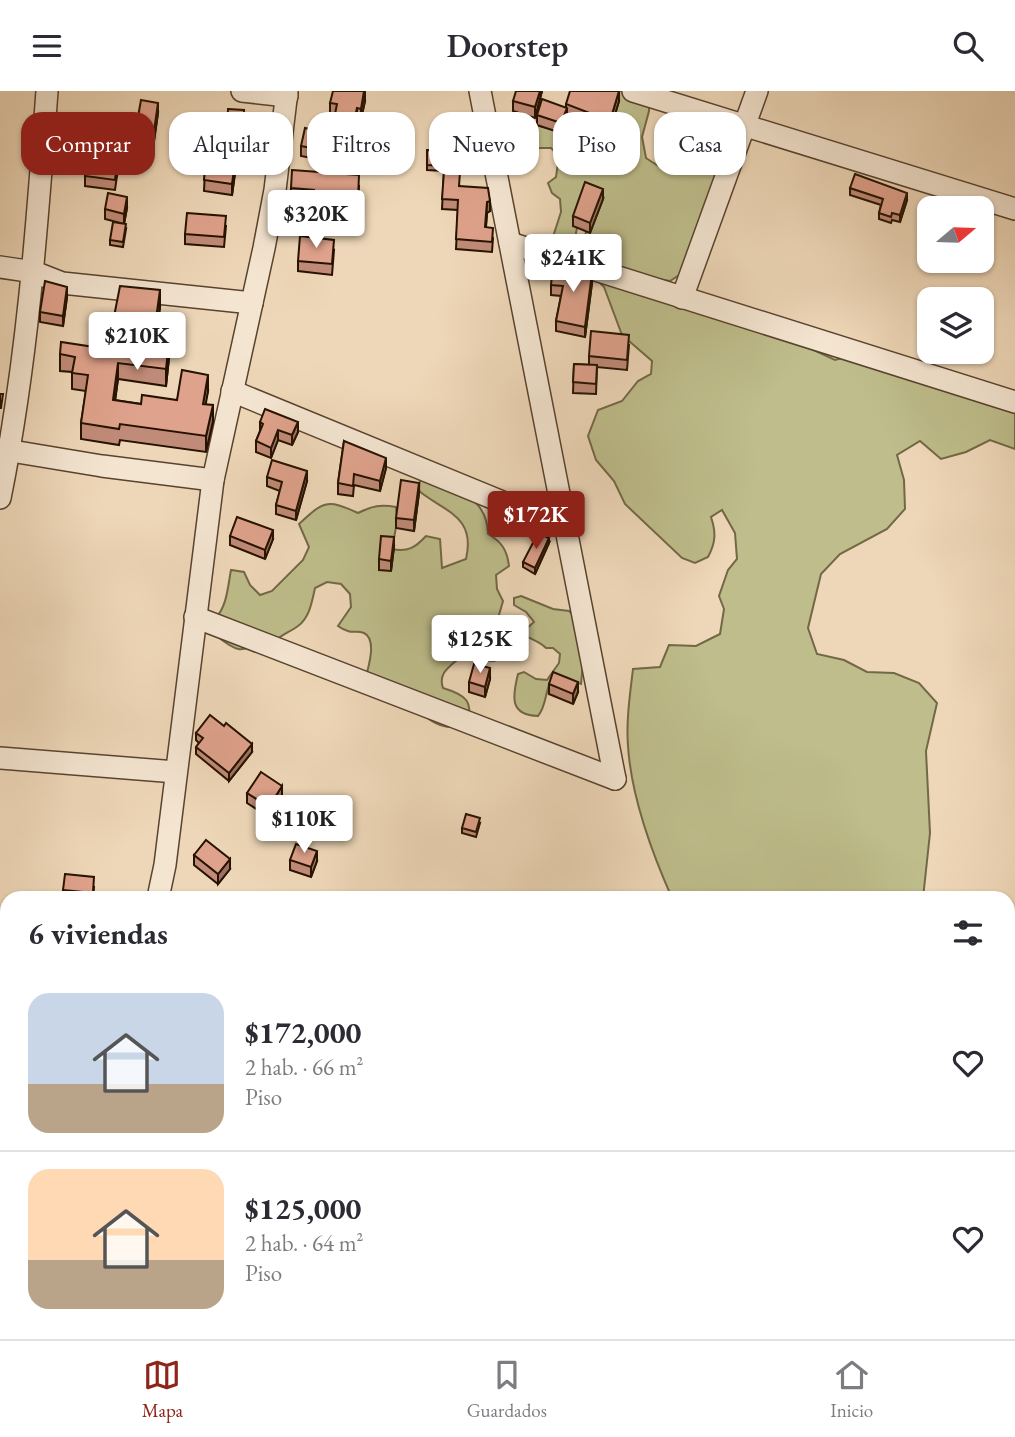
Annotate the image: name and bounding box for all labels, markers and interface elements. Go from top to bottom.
text: Doorstep [447,25,568,67]
icon: menu [28,27,66,65]
icon: search [949,27,987,65]
chip: Comprar [21,112,155,175]
chip: Alquilar [169,112,293,175]
chip: Filtros [307,112,415,175]
chip: Nuevo [429,112,539,175]
chip: Piso [553,112,640,175]
chip: Casa [654,112,746,175]
pin: $320K [267,191,365,250]
north arrow [917,196,994,273]
map controls [917,196,994,364]
text: $320K [284,198,348,228]
pin: $241K [524,235,622,294]
text: $241K [541,242,605,272]
button: layers [917,287,994,364]
pin: $210K [88,313,186,372]
text: $210K [105,320,169,350]
pin: $172K [487,491,585,551]
text: $172K [504,499,568,529]
pin: $125K [431,615,529,675]
text: $125K [448,623,512,653]
pin: $110K [255,795,353,855]
text: $110K [272,803,336,833]
text: 6 viviendas [28,914,168,953]
icon: filters [949,914,987,952]
text: $172,000 [245,1013,361,1052]
icon: home [84,1021,168,1105]
icon: heart [949,1044,987,1082]
text: 2 hab. · 66 m² [245,1052,364,1082]
text: Piso [245,1082,282,1112]
text: $125,000 [245,1189,361,1228]
icon: home [84,1197,168,1281]
icon: heart [949,1220,987,1258]
text: 2 hab. · 64 m² [245,1228,364,1258]
text: Piso [245,1258,282,1288]
tab: Mapa [142,1356,183,1423]
tab: Guardados [467,1356,547,1423]
tab: Inicio [830,1356,873,1423]

